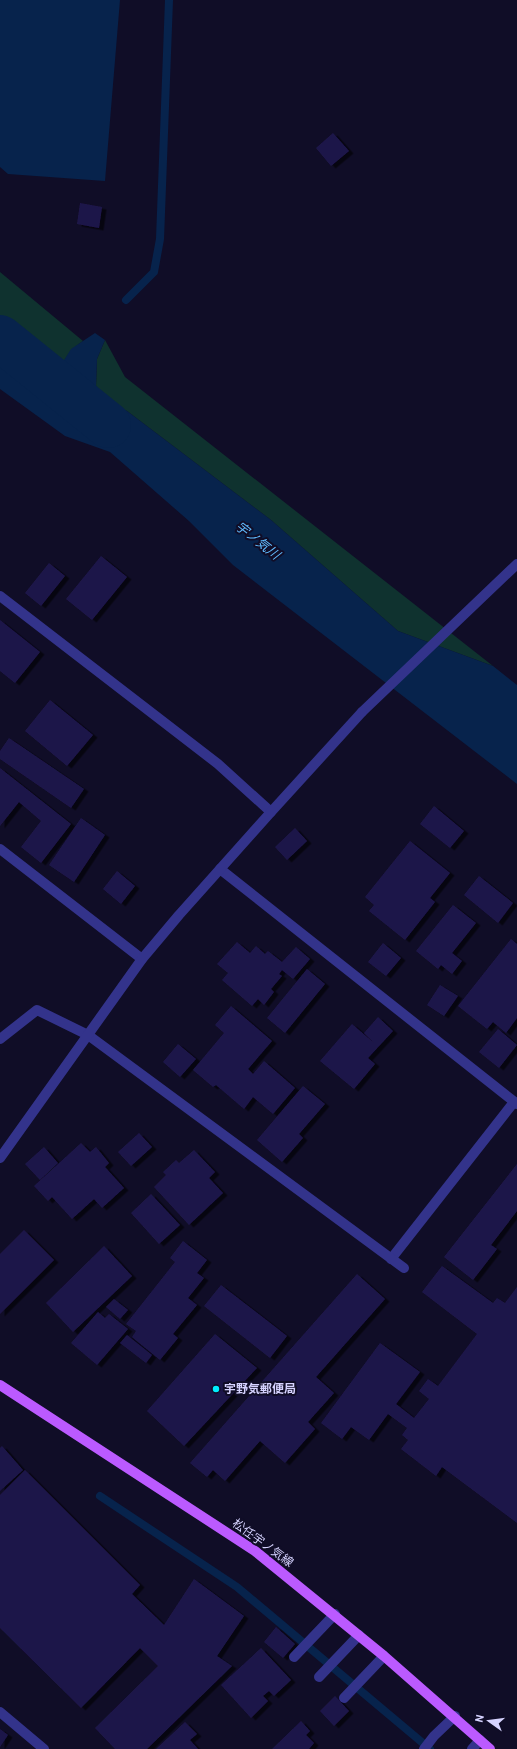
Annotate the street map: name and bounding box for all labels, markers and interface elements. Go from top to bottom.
water label: 宇ノ気川 [233,518,285,564]
place label: 宇野気郵便局 [224,1381,296,1395]
marker: 宇野気郵便局 [211,1384,221,1394]
street label: 松任宇ノ気線 [230,1515,297,1569]
north arrow [469,1701,509,1741]
text: N [472,1713,486,1724]

